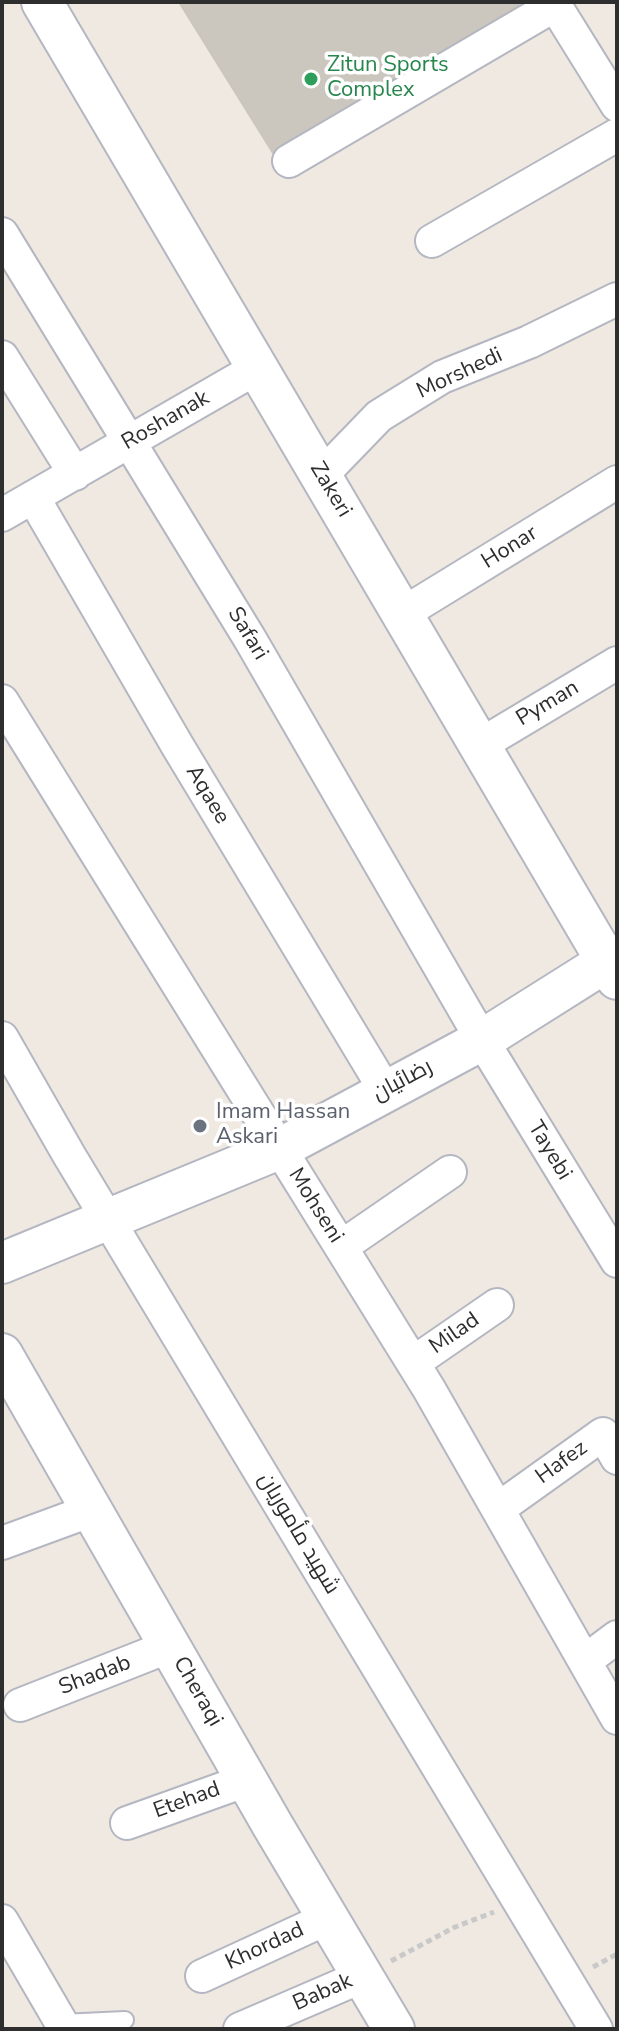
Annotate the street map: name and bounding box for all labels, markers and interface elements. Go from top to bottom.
place label: Zitun Sports Complex [327,53,449,104]
marker: Zitun Sports Complex [302,70,320,88]
street label: Morshedi [413,343,507,405]
street label: Roshanak [118,385,214,457]
street label: Zakeri [303,458,357,522]
street label: Honar [477,521,543,575]
street label: Safari [221,603,273,665]
street label: Pyman [512,675,584,733]
street label: Aqaee [179,761,235,829]
street label: رضائیان [369,1054,437,1108]
place label: Imam Hassan Askari [216,1100,350,1152]
marker: Imam Hassan Askari [191,1117,209,1135]
street label: Tayebi [521,1117,577,1185]
street label: Mohseni [282,1164,348,1248]
street label: Milad [425,1307,485,1361]
street label: Hafez [531,1435,593,1491]
street label: شهید مأموریان [251,1469,345,1599]
street label: Shadab [55,1650,135,1702]
street label: Cheraqi [166,1652,228,1732]
street label: Etehad [150,1777,224,1825]
street label: Khordad [222,1917,308,1977]
street label: Babak [289,1968,357,2018]

